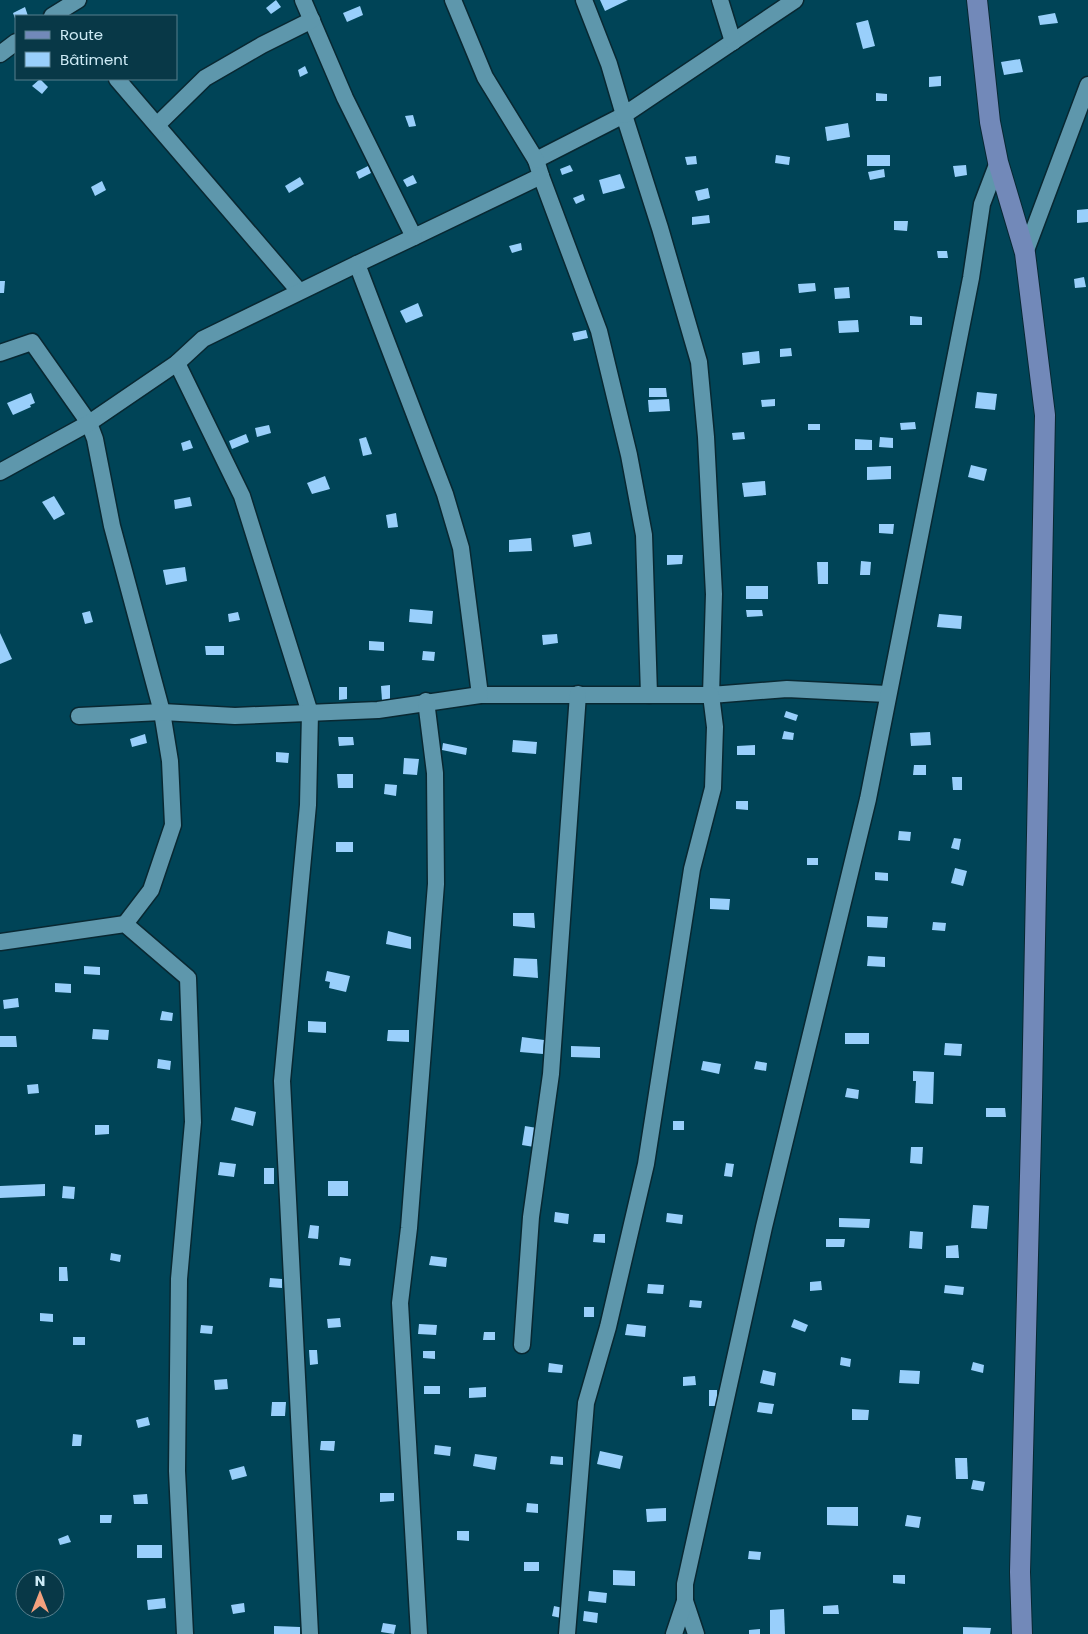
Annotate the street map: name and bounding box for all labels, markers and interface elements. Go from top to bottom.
legend [15,15,178,80]
text: Route [60,24,103,45]
text: Bâtiment [60,49,128,70]
north arrow [15,1569,65,1619]
text: N [35,1571,45,1591]

